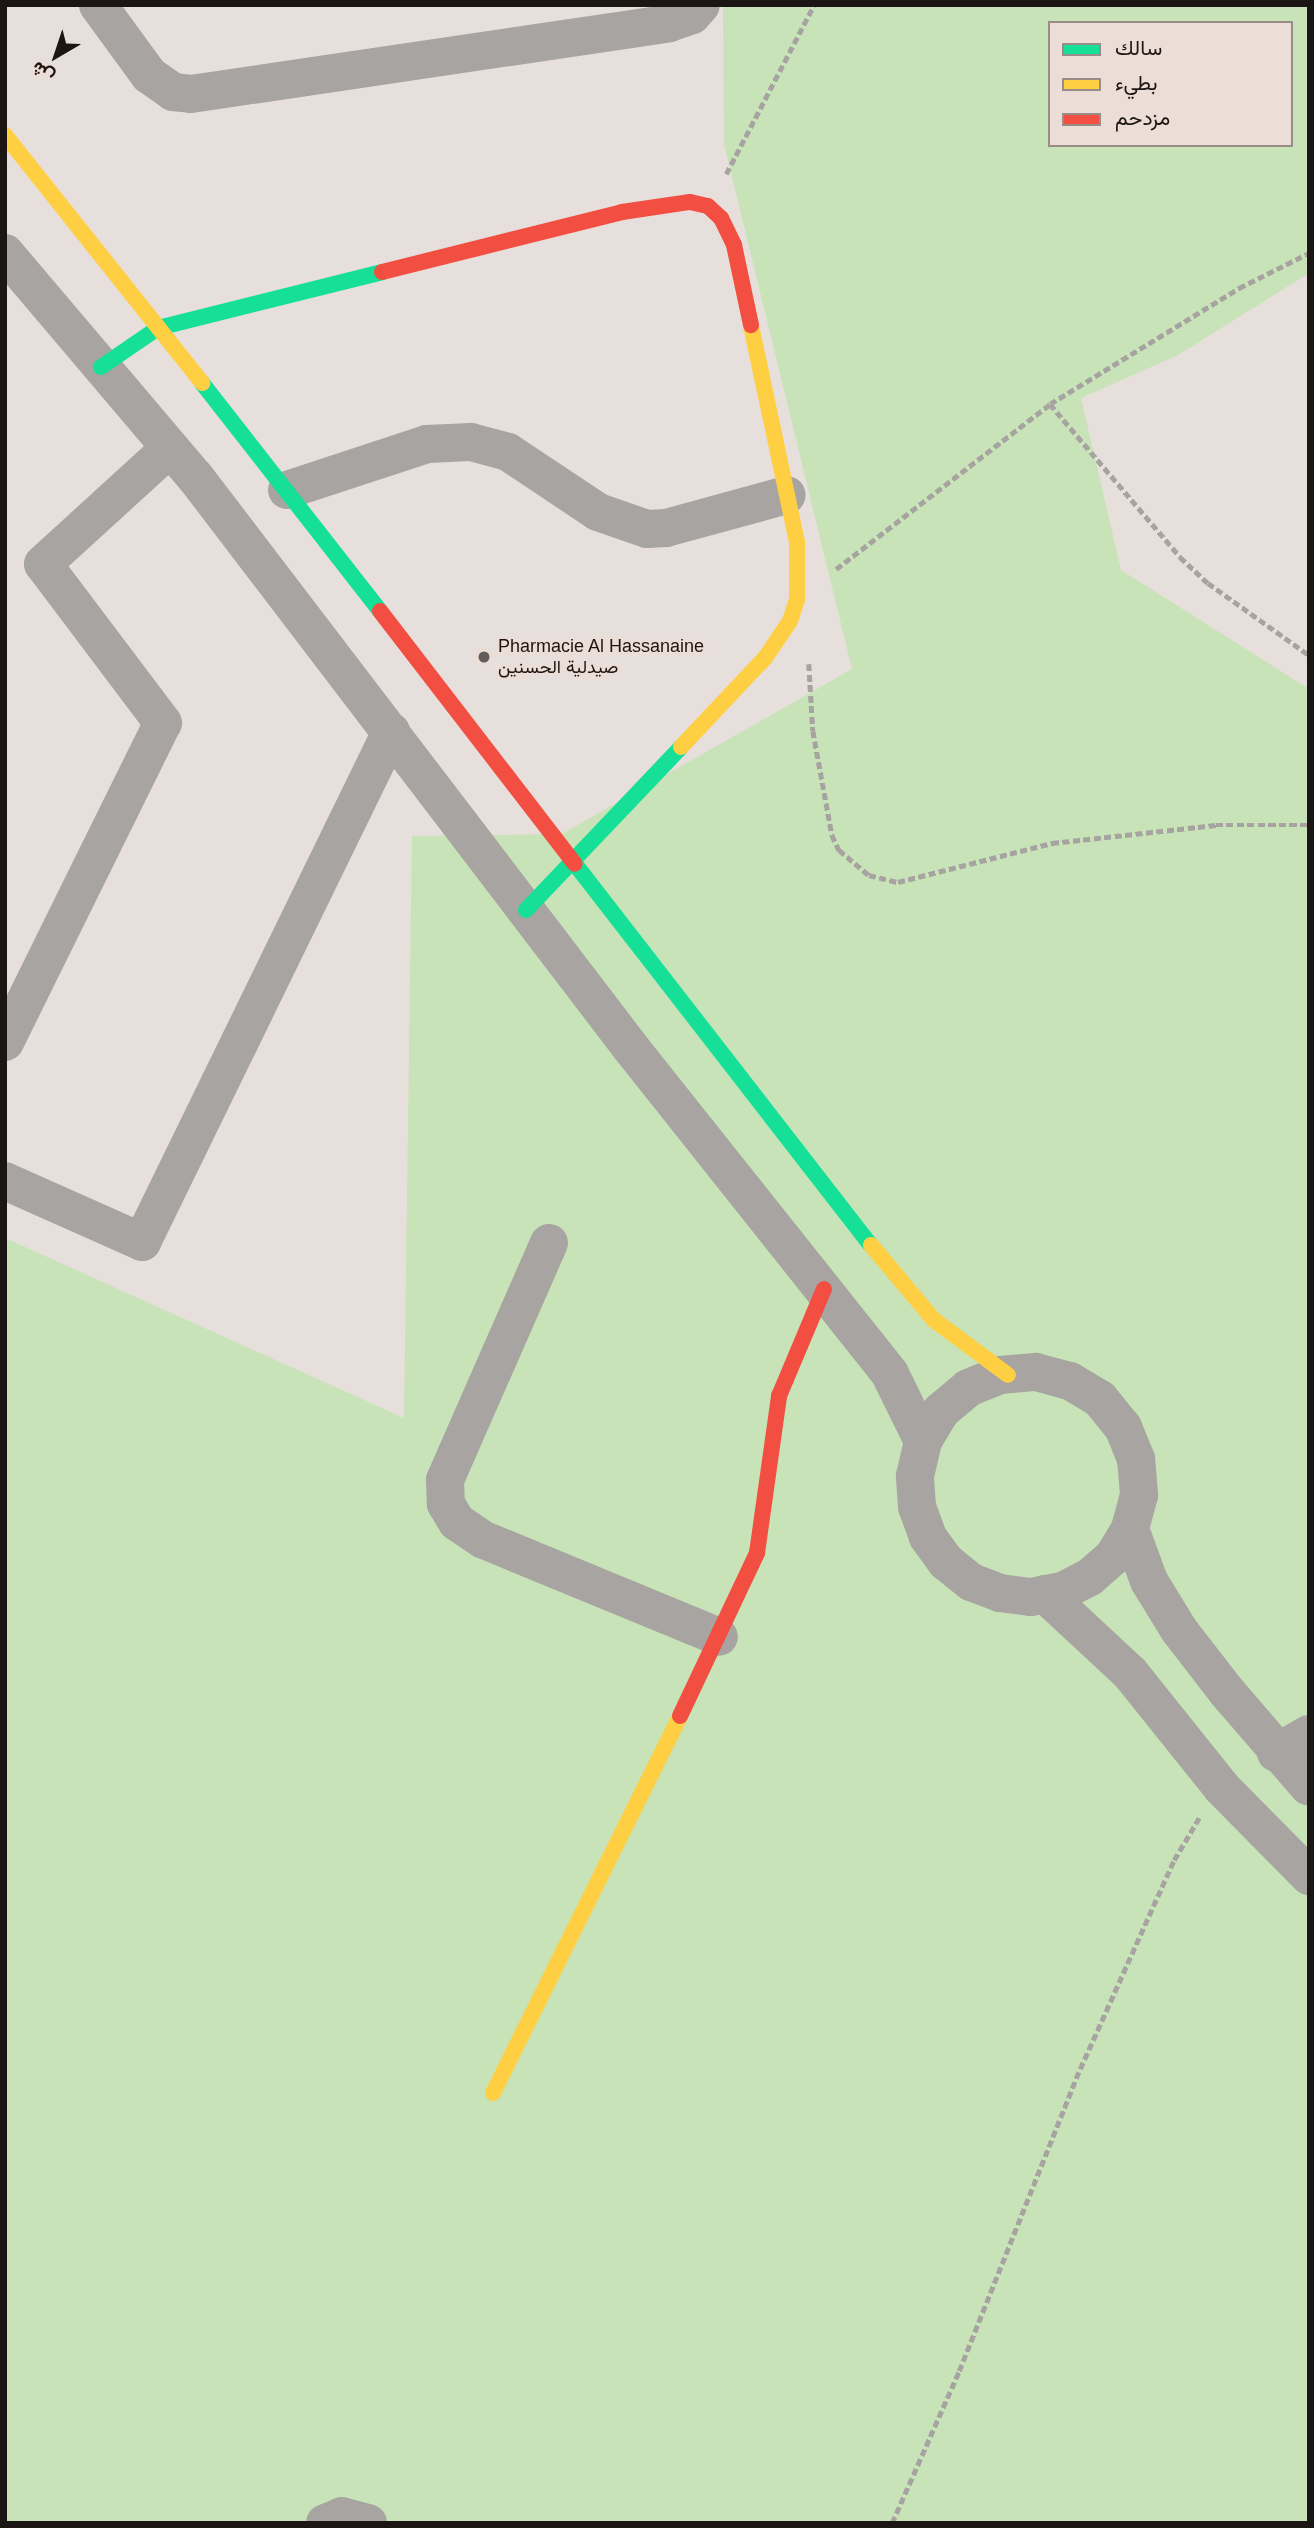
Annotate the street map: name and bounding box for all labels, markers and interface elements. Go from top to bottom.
north arrow [21,21,91,91]
legend [1048,21,1293,147]
text: سالك [1115,36,1162,59]
text: ش [27,57,58,88]
text: بطيء [1115,71,1158,94]
text: مزدحم [1115,106,1170,129]
place label: Pharmacie Al Hassanaine صيدلية الحسنين [498,636,705,678]
marker: Pharmacie Al Hassanaine صيدلية الحسنين [476,649,492,665]

